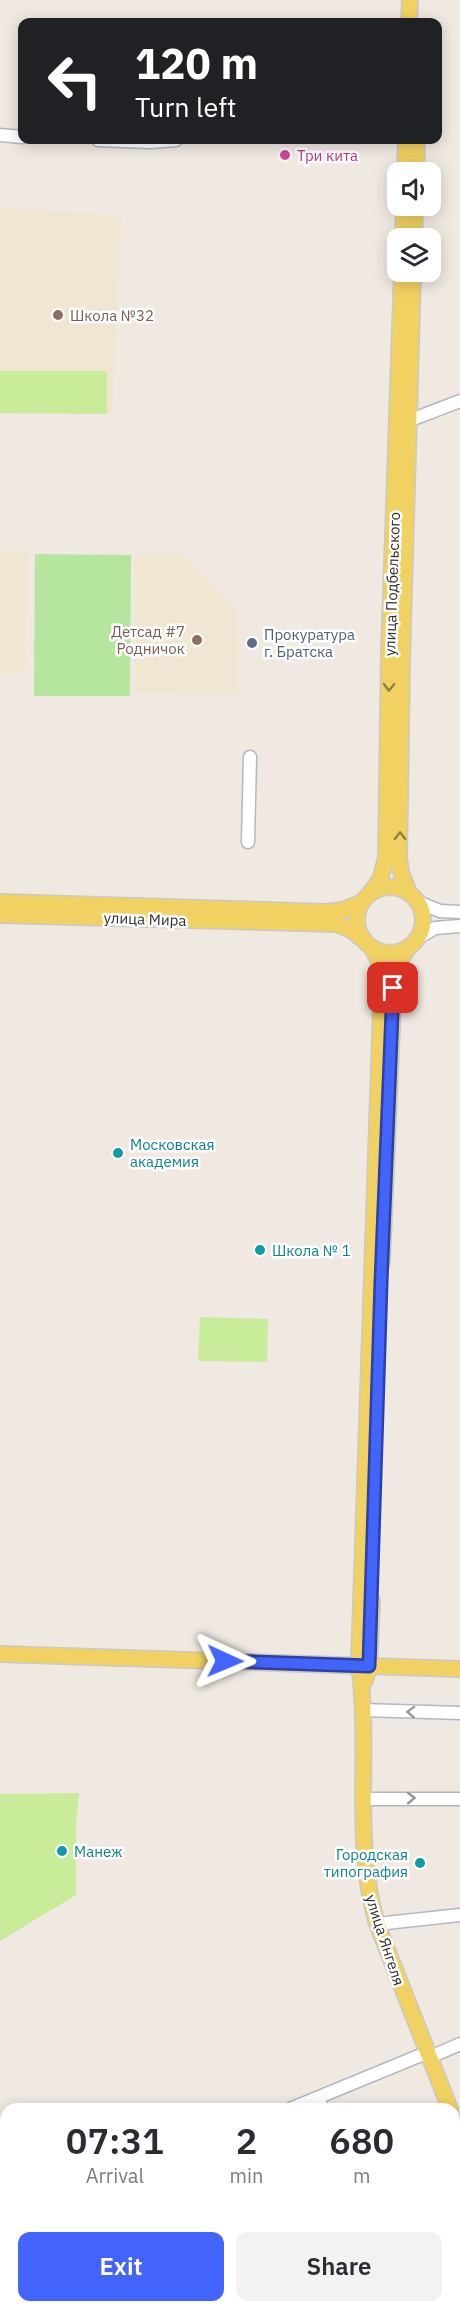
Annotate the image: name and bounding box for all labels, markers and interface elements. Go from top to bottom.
text: 120 m [135,36,258,91]
icon: left [36,42,114,120]
text: Turn left [135,89,236,124]
place label: Три кита [297,146,358,165]
marker: Три кита [278,148,292,162]
map controls [387,162,441,282]
button: sound [387,162,441,216]
button: layers [387,228,441,282]
place label: Школа №32 [70,306,154,325]
marker: Школа №32 [51,308,65,322]
street label: улица Подбельского [380,512,404,656]
place label: Детсад #7 Родничок [111,622,185,658]
place label: Прокуратура г. Братска [264,625,355,661]
marker: Детсад #7 Родничок [190,633,204,647]
marker: Прокуратура г. Братска [245,636,259,650]
one-way arrow [382,682,395,691]
one-way arrow [393,832,406,841]
street label: улица Мира [103,908,187,930]
pin [367,962,418,1013]
icon: arrive [376,971,409,1004]
place label: Московская академия [130,1135,215,1171]
marker: Московская академия [111,1146,125,1160]
place label: Школа № 1 [272,1241,351,1260]
marker: Школа № 1 [253,1243,267,1257]
position arrow [193,1629,257,1693]
one-way arrow [407,1705,416,1718]
one-way arrow [406,1792,415,1804]
place label: Манеж [74,1842,123,1861]
marker: Манеж [55,1844,69,1858]
place label: Городская типография [324,1845,408,1881]
marker: Городская типография [413,1856,427,1870]
street label: улица Янгеля [361,1892,409,1988]
text: 07:31 [66,2117,164,2164]
text: 2 [236,2117,257,2164]
text: 680 [329,2117,394,2164]
text: Arrival [86,2162,144,2189]
text: min [230,2162,263,2189]
text: m [353,2162,370,2189]
button: Exit [18,2232,224,2301]
button: Share [236,2232,442,2301]

